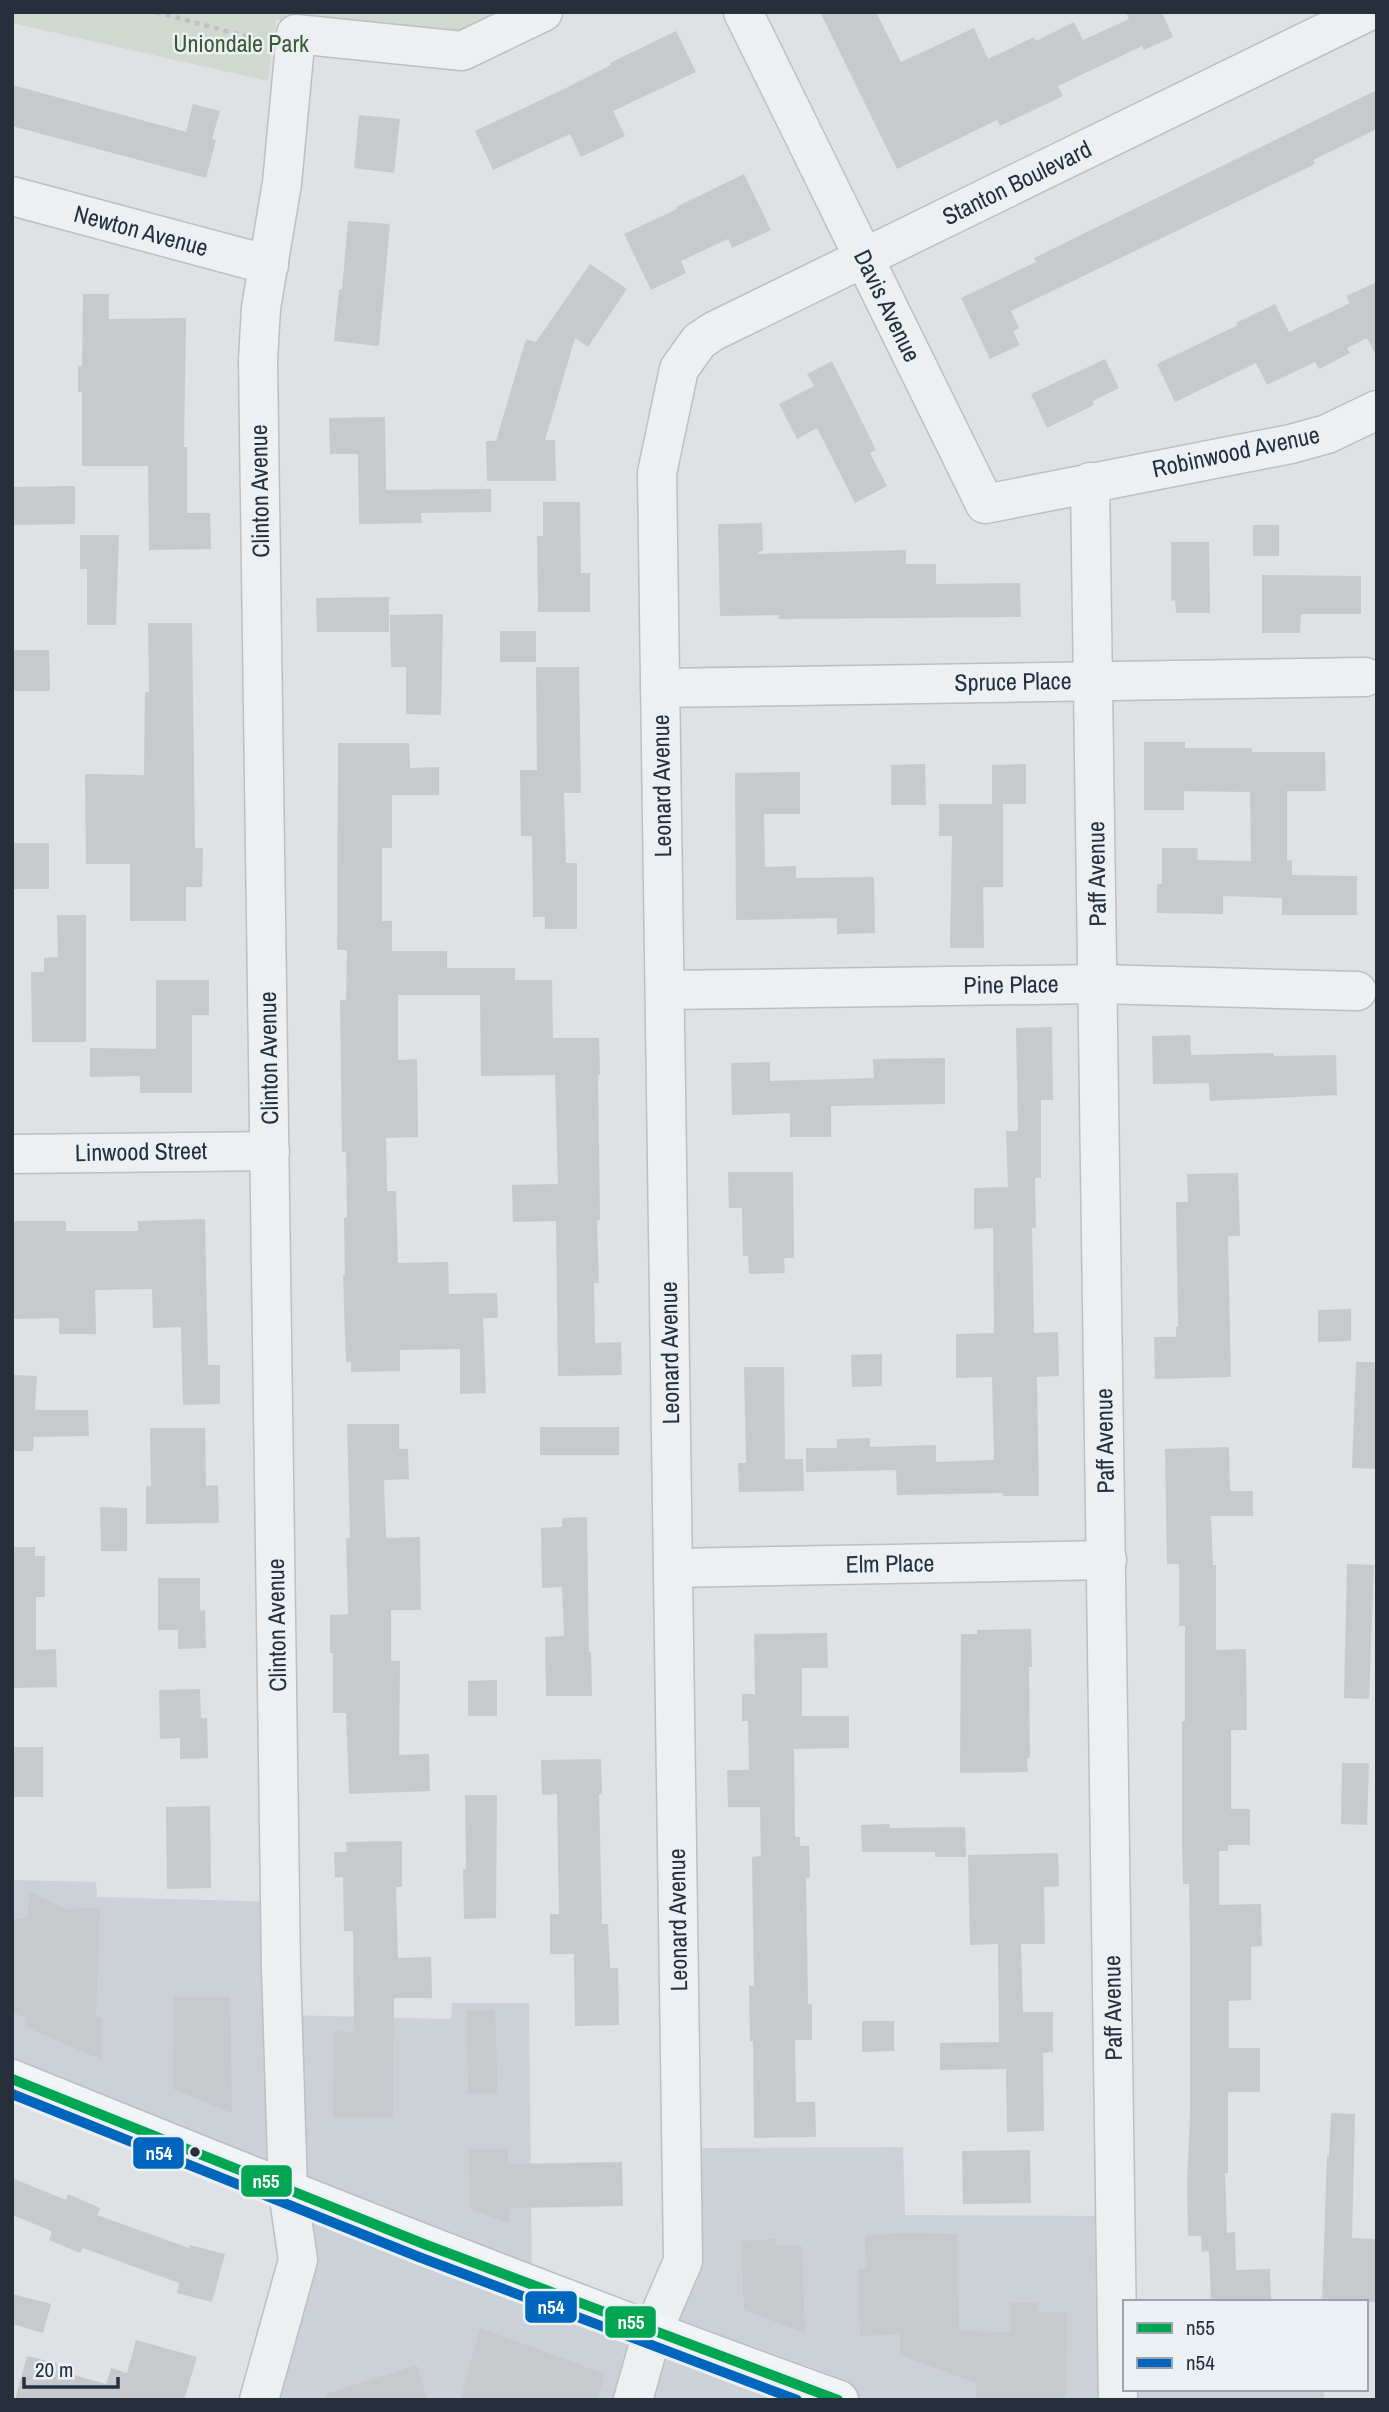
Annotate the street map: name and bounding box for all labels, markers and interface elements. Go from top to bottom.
park label: Uniondale Park [173,27,309,59]
street label: Stanton Boulevard [937,132,1096,232]
street label: Newton Avenue [71,197,212,263]
street label: Davis Avenue [847,244,929,367]
street label: Robinwood Avenue [1149,418,1322,484]
street label: Clinton Avenue [242,424,276,558]
street label: Spruce Place [954,664,1072,698]
street label: Leonard Avenue [644,714,678,858]
street label: Paff Avenue [1079,821,1113,927]
street label: Pine Place [963,967,1059,1001]
street label: Clinton Avenue [251,991,285,1125]
street label: Linwood Street [75,1134,208,1168]
street label: Leonard Avenue [652,1281,686,1425]
street label: Paff Avenue [1087,1388,1121,1494]
street label: Elm Place [845,1546,935,1580]
street label: Clinton Avenue [259,1558,293,1692]
street label: Leonard Avenue [660,1848,694,1992]
street label: Paff Avenue [1095,1955,1129,2061]
line badge: n54 [132,2136,185,2170]
text: n54 [146,2140,173,2166]
unlabelled marker [188,2145,202,2159]
line badge: n55 [240,2164,293,2198]
text: n55 [253,2168,280,2194]
line badge: n54 [524,2290,578,2324]
text: n54 [538,2294,565,2320]
legend [1123,2300,1368,2391]
line badge: n55 [604,2305,657,2339]
text: n55 [618,2309,645,2335]
text: n55 [1186,2313,1215,2342]
scale bar [24,2346,119,2390]
text: n54 [1186,2348,1215,2377]
text: 20 m [35,2355,73,2384]

